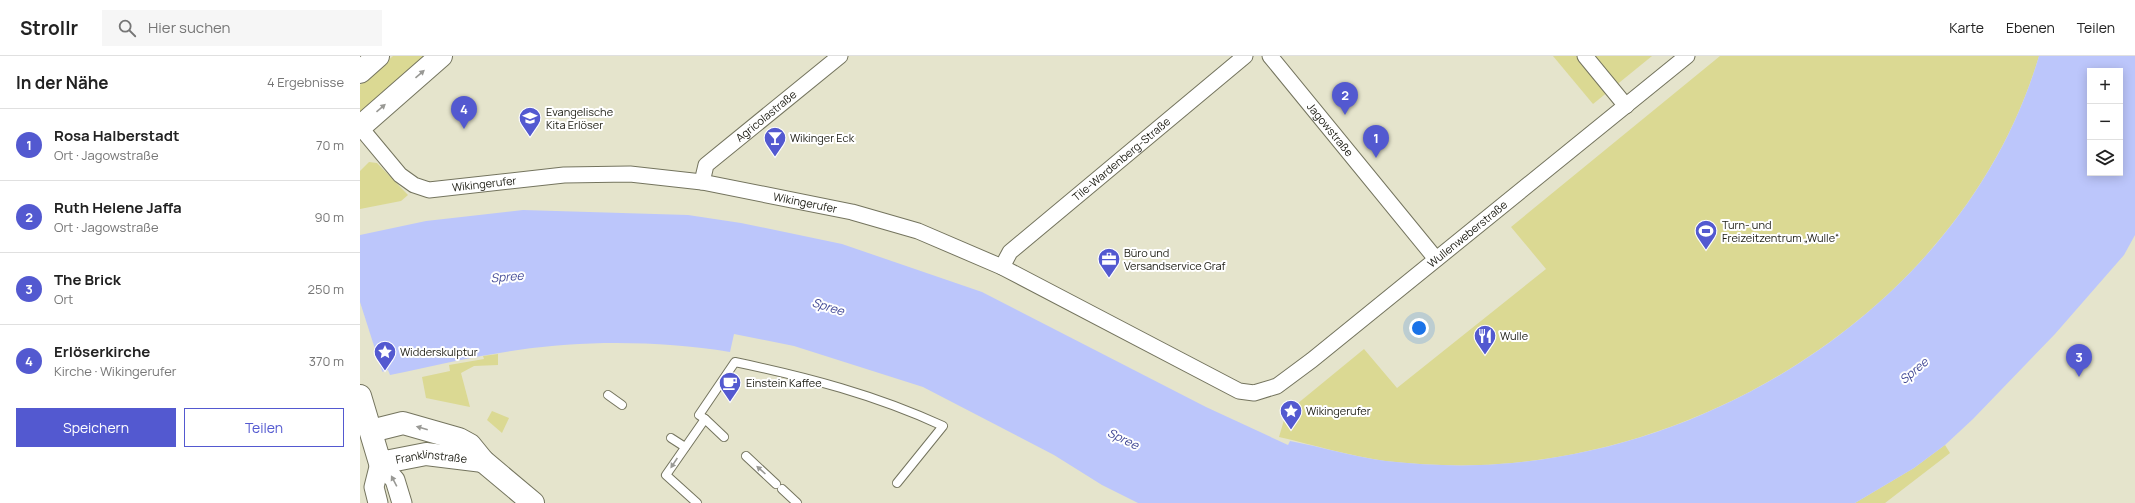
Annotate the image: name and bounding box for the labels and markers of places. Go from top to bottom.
pin: 2 [1332,82,1358,115]
pin: 4 [451,96,477,129]
place label: Evangelische Kita Erlöser [546,104,614,132]
school or university icon: Evangelische Kita Erlöser [517,105,543,138]
bar icon: Wikinger Eck [762,125,788,158]
pin: 1 [1363,125,1389,158]
place label: Wikinger Eck [790,130,855,145]
place label: Turn- und Freizeitzentrum „Wulle“ [1722,217,1839,245]
sports icon: Turn- und Freizeitzentrum „Wulle“ [1693,218,1719,251]
place label: Büro und Versandservice Graf [1124,245,1226,273]
office icon: Büro und Versandservice Graf [1096,246,1122,279]
restaurant icon: Wulle [1472,323,1498,356]
place label: Wulle [1500,328,1529,343]
place icon: Widderskulptur [372,339,398,372]
place label: Widderskulptur [400,344,478,359]
pin: 3 [2066,344,2092,377]
cafe icon: Einstein Kaffee [717,370,743,403]
place label: Einstein Kaffee [746,375,822,390]
place icon: Wikingerufer [1278,398,1304,431]
place label: Wikingerufer [1306,403,1371,418]

